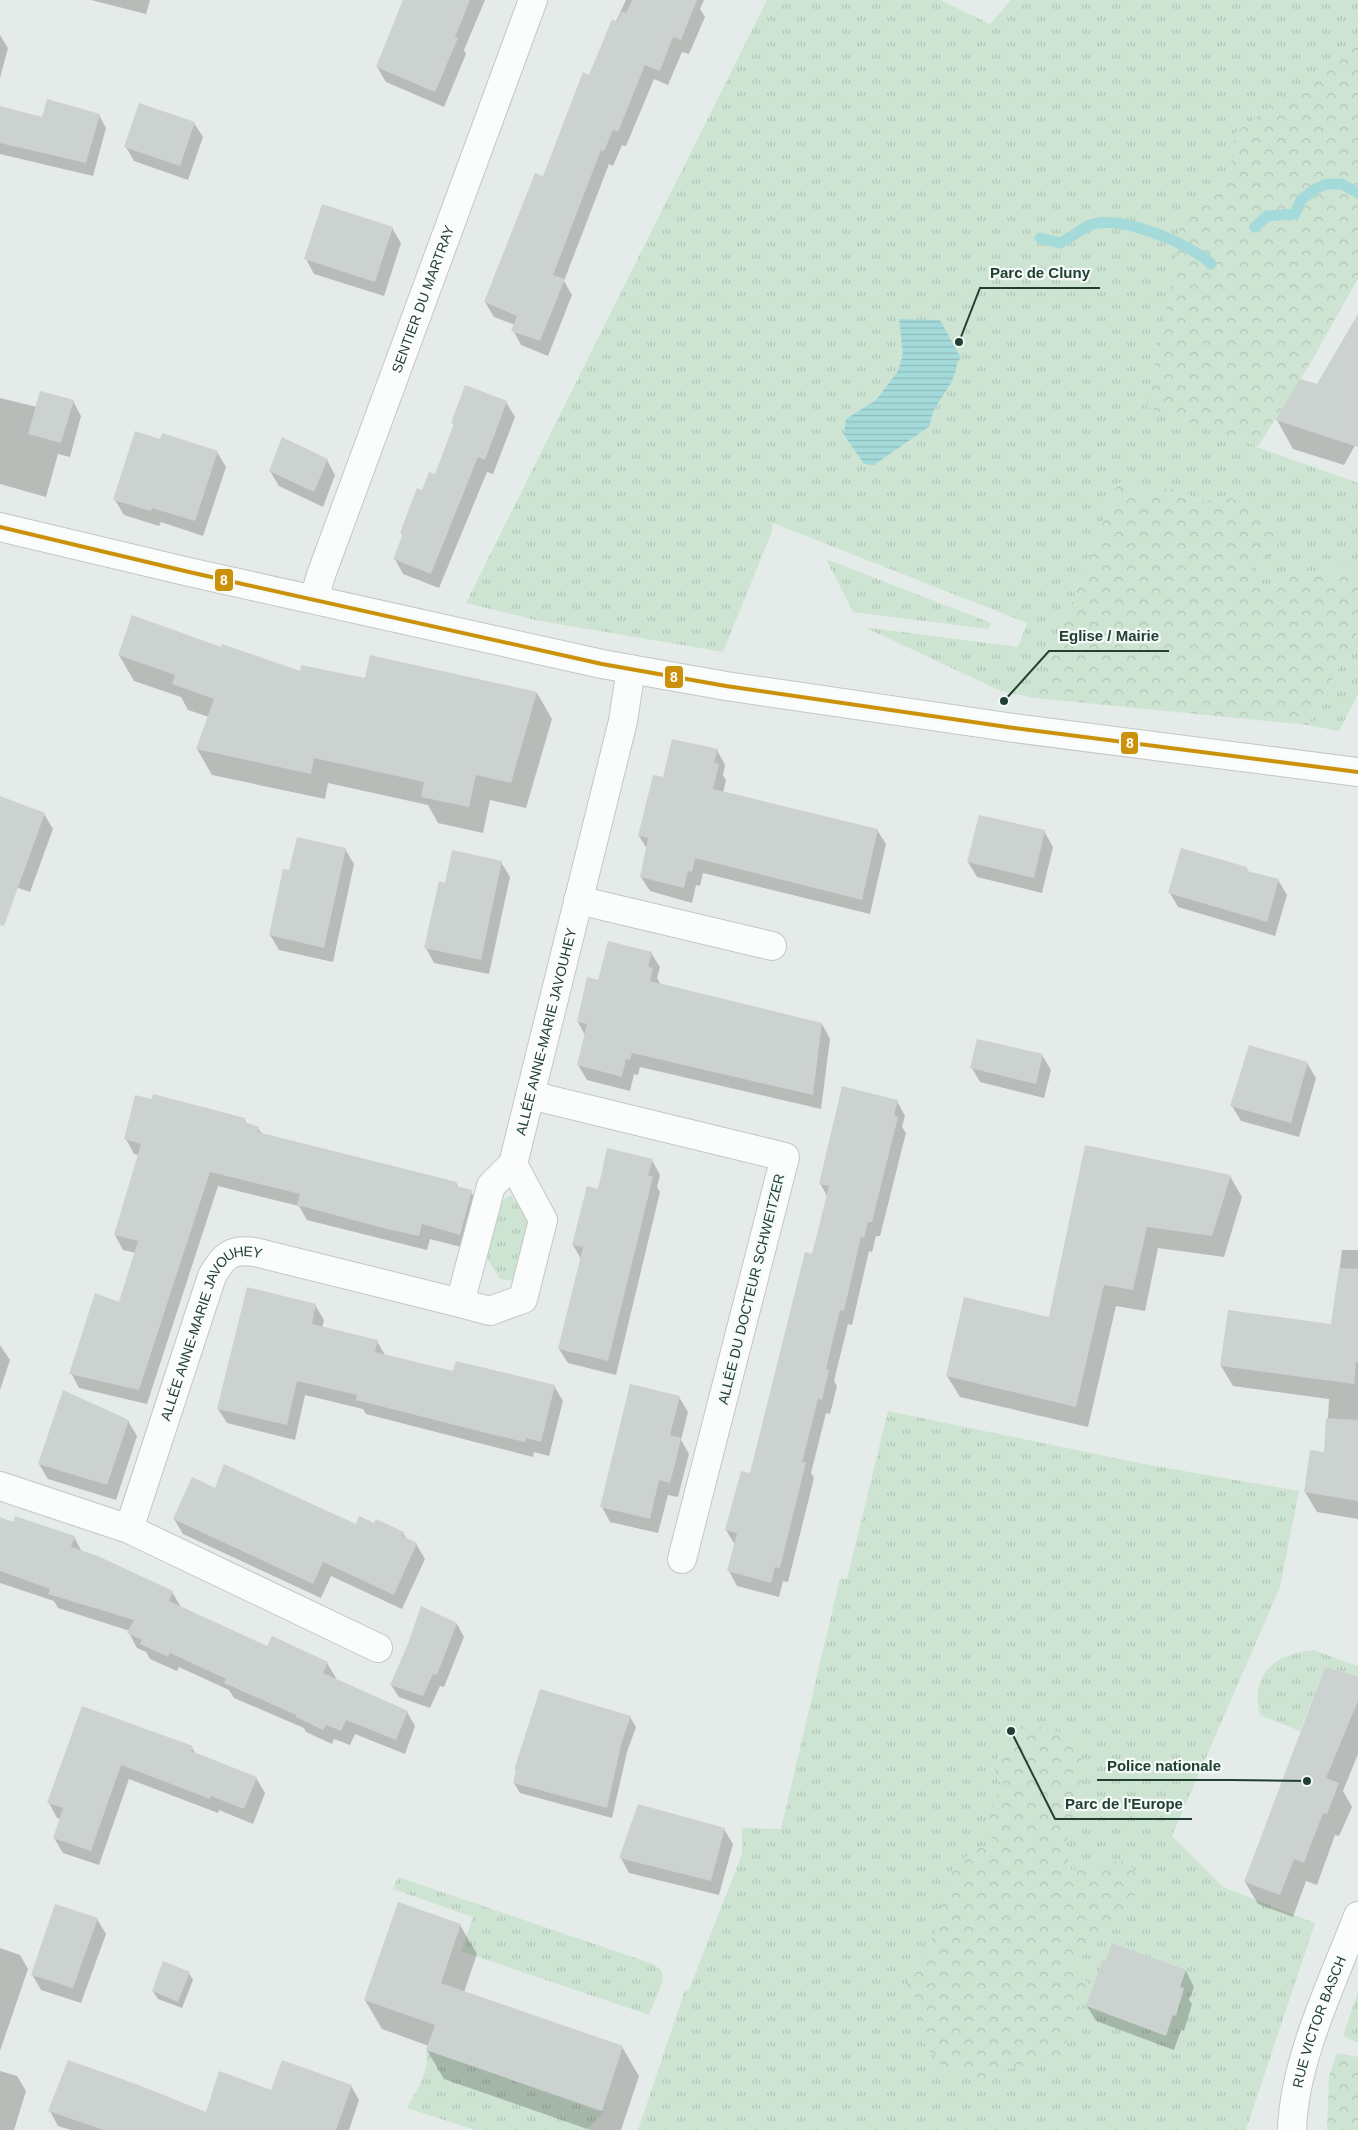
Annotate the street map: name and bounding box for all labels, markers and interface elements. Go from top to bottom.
street label: SENTIER DU MARTRAY [388,223,457,375]
callout: Parc de Cluny [980,258,1100,288]
text: Parc de Cluny [990,264,1091,281]
line badge: 8 [214,568,234,592]
text: 8 [220,572,228,588]
callout: Eglise / Mairie [1049,621,1169,651]
text: Eglise / Mairie [1059,627,1159,644]
line badge: 8 [664,665,684,689]
text: 8 [670,669,678,685]
line badge: 8 [1120,731,1139,755]
text: 8 [1126,735,1134,751]
street label: ALLÉE ANNE-MARIE JAVOUHEY [512,926,579,1137]
street label: ALLÉE DU DOCTEUR SCHWEITZER [715,1172,787,1406]
street label: ALLÉE ANNE-MARIE JAVOUHEY [157,1243,265,1423]
callout: Police nationale [1097,1750,1231,1780]
text: Police nationale [1107,1757,1221,1774]
callout: Parc de l'Europe [1055,1789,1192,1819]
text: Parc de l'Europe [1065,1795,1183,1812]
street label: RUE VICTOR BASCH [1289,1954,1349,2089]

